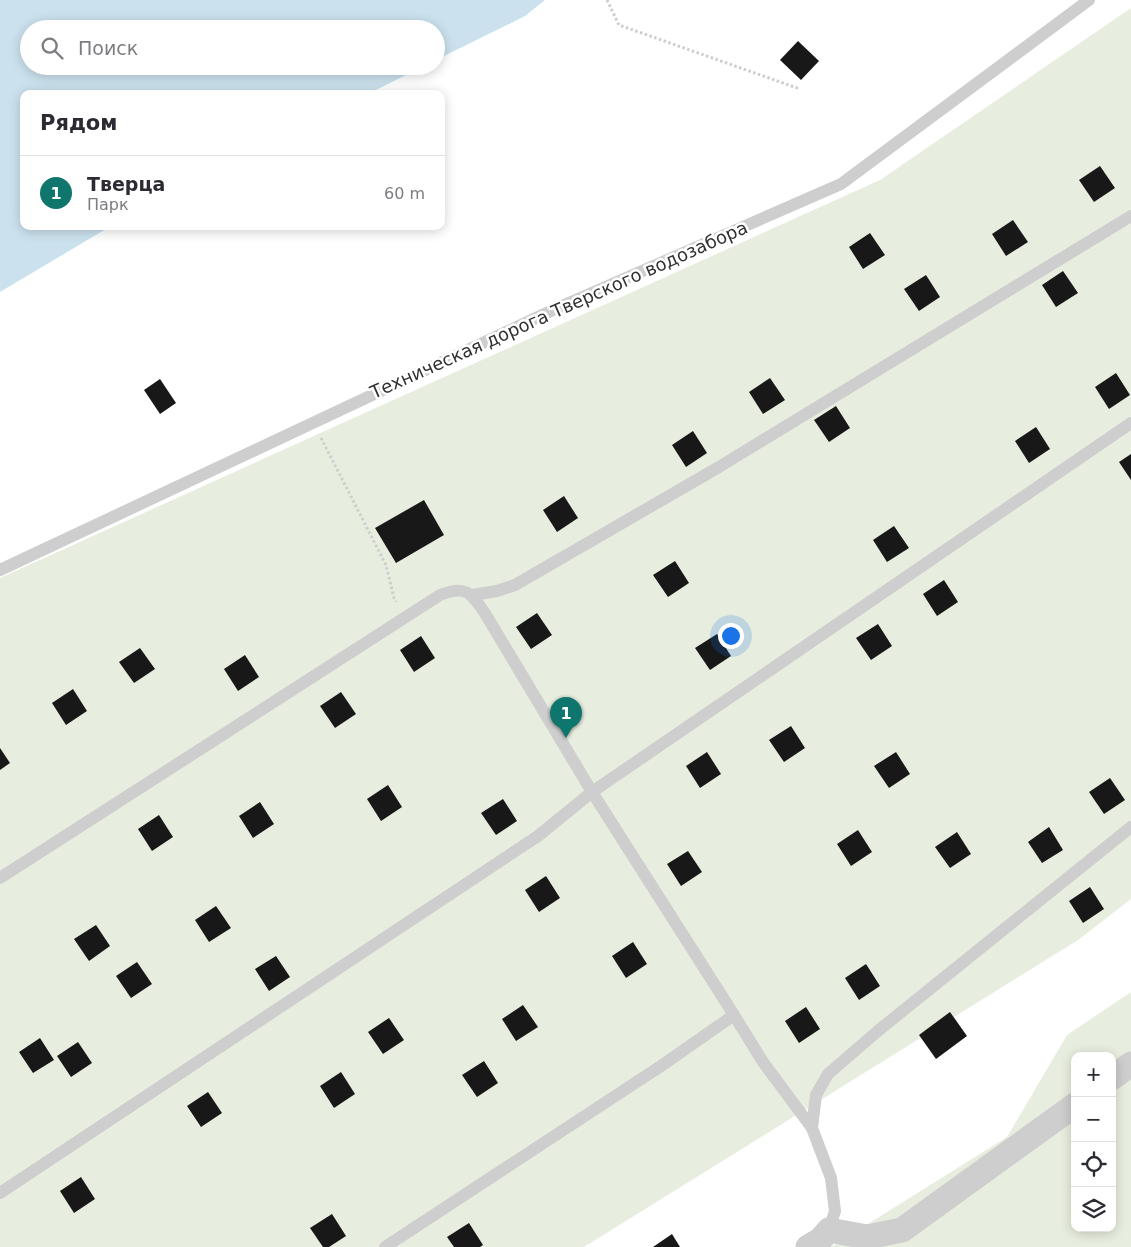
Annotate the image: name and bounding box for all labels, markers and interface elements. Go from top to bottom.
search box [20,20,445,75]
icon: search [38,34,66,62]
text: Поиск [78,37,138,59]
text: Рядом [40,111,117,135]
text: Тверца [87,173,165,195]
text: 1 [50,184,62,203]
text: 60 m [384,184,425,203]
text: Парк [87,195,129,214]
street label: Техническая дорога Тверского водозабора [366,216,751,403]
your location [718,623,744,649]
pin: 1 [550,697,582,738]
map controls [1071,1052,1116,1232]
button: + [1071,1052,1116,1097]
button: − [1071,1097,1116,1142]
button: locate [1071,1142,1116,1187]
button: layers [1071,1187,1116,1232]

